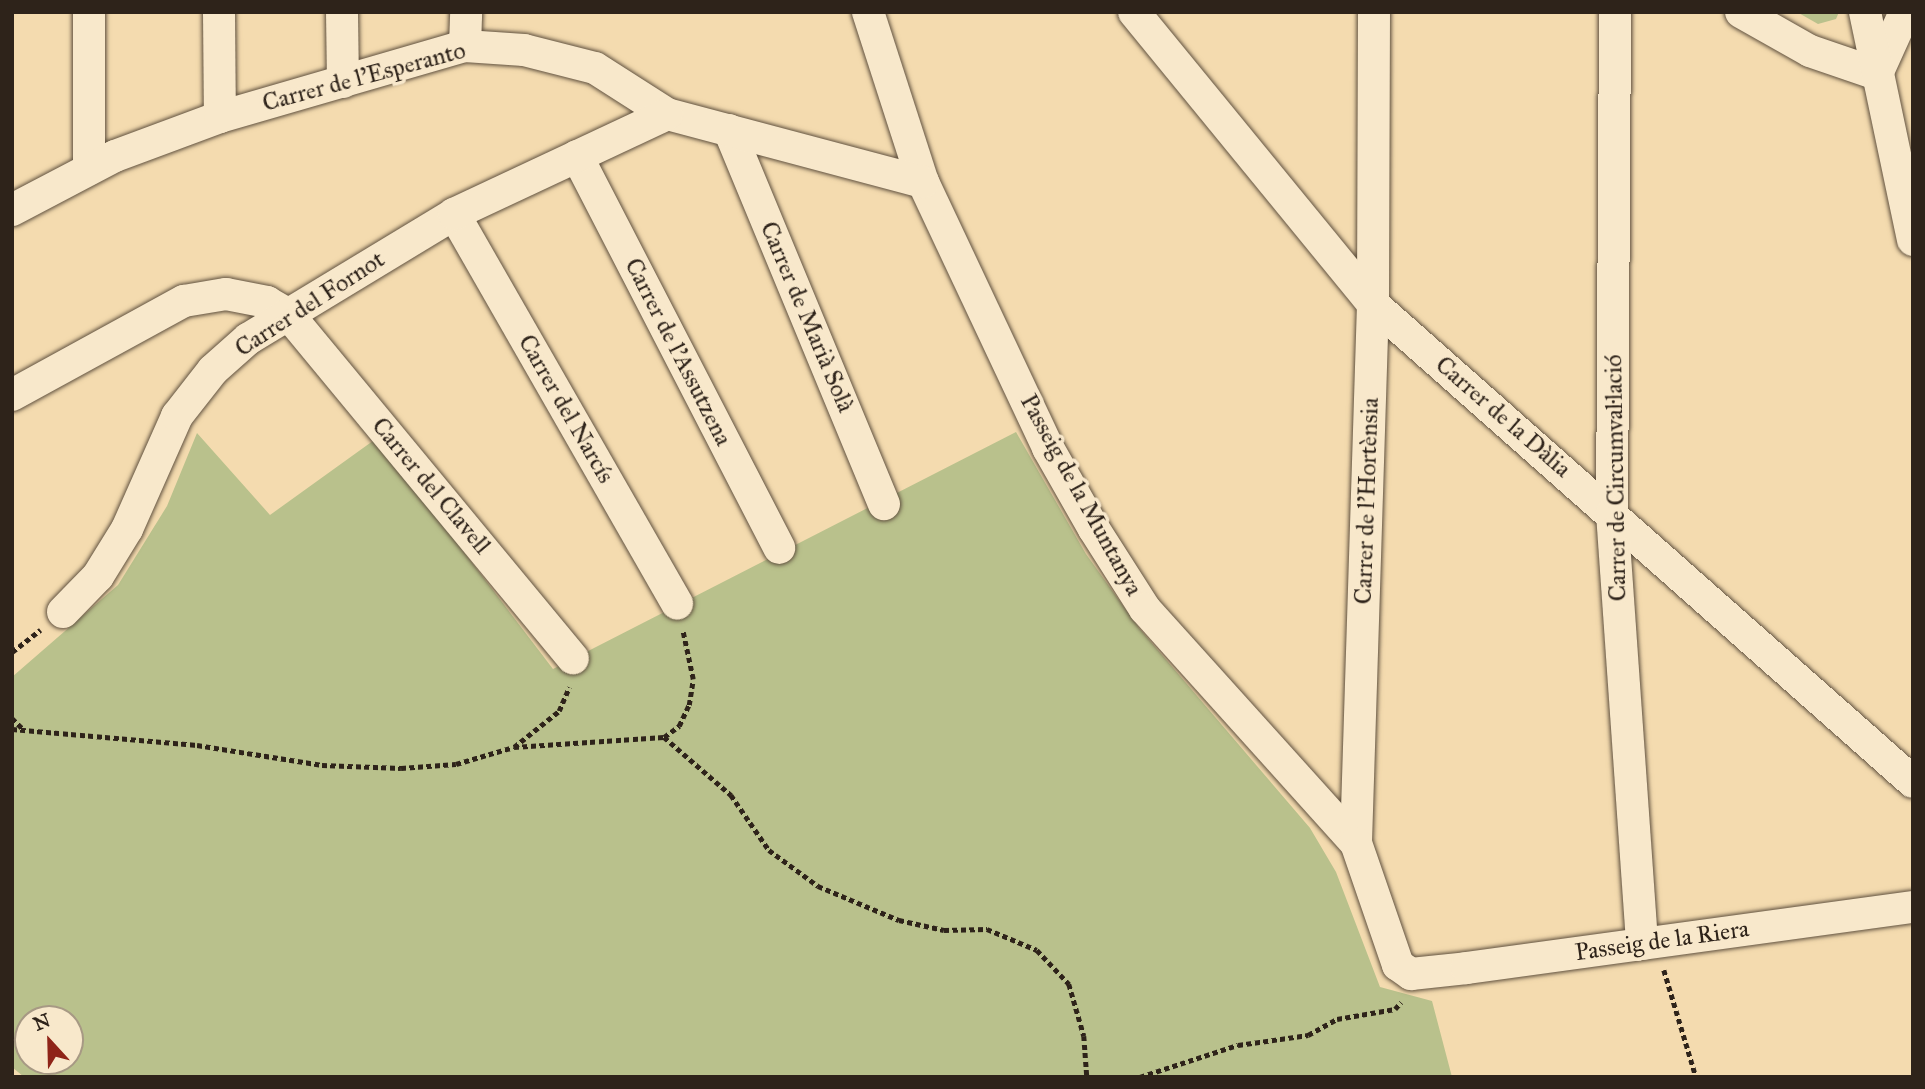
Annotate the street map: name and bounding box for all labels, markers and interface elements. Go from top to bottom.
street label: Carrer de l'Esperanto [259,36,469,118]
street label: Carrer de Marià Solà [754,217,860,417]
street label: Carrer del Fornot [230,245,390,363]
street label: Carrer de l'Assutzena [618,254,738,450]
street label: Carrer del Narcís [512,330,620,488]
street label: Carrer de la Dàlia [1429,350,1577,484]
street label: Carrer de Circumval·lació [1599,354,1633,602]
street label: Passeig de la Muntanya [1014,389,1148,601]
street label: Carrer de l'Hortènsia [1349,397,1385,605]
street label: Carrer del Clavell [366,412,496,560]
street label: Passeig de la Riera [1573,915,1751,967]
north arrow [14,1005,84,1075]
text: N [30,1008,53,1036]

